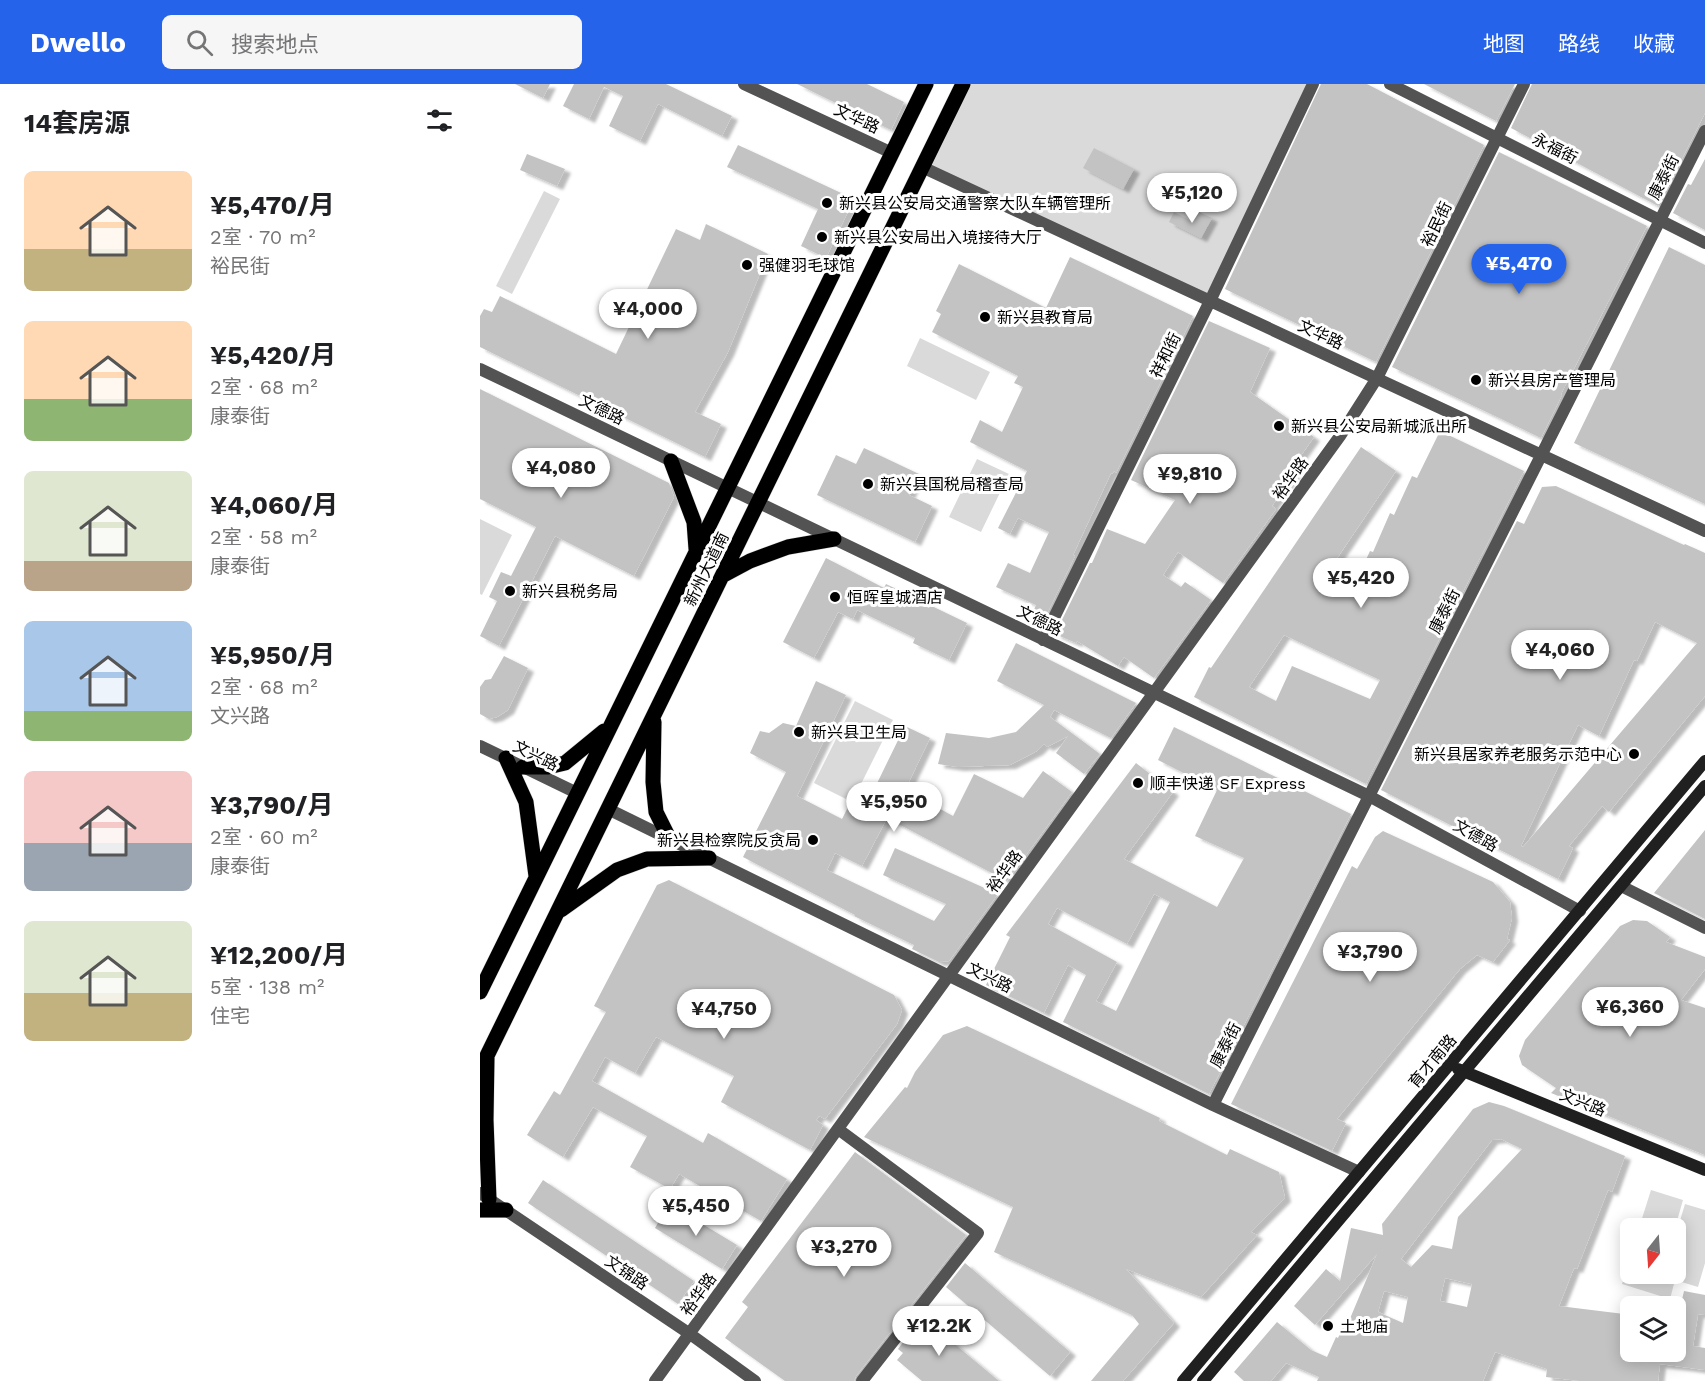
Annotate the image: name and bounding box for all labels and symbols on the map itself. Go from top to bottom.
street label: 文华路 [831,100,883,137]
street label: 永福街 [1529,129,1580,168]
street label: 康泰街 [1644,152,1683,203]
pin: ¥5,120 [1143,173,1241,224]
place label: 新兴县公安局交通警察大队车辆管理所 [839,194,1111,213]
marker: 新兴县公安局交通警察大队车辆管理所 [820,196,834,210]
street label: 裕民街 [1417,198,1456,250]
place label: 新兴县公安局出入境接待大厅 [834,228,1042,247]
marker: 新兴县公安局出入境接待大厅 [815,230,829,244]
pin: ¥5,470 [1470,244,1568,295]
place label: 强健羽毛球馆 [759,256,855,275]
marker: 强健羽毛球馆 [740,258,754,272]
pin: ¥4,000 [599,289,697,340]
place label: 新兴县教育局 [997,308,1093,327]
marker: 新兴县教育局 [978,310,992,324]
street label: 文华路 [1295,316,1347,353]
street label: 祥和街 [1146,329,1185,381]
place label: 新兴县房产管理局 [1488,371,1616,390]
marker: 新兴县房产管理局 [1469,373,1483,387]
street label: 文德路 [576,390,628,429]
place label: 新兴县公安局新城派出所 [1291,417,1467,436]
marker: 新兴县公安局新城派出所 [1272,419,1286,433]
pin: ¥4,080 [512,448,610,499]
street label: 裕华路 [1269,453,1312,503]
pin: ¥9,810 [1141,454,1239,505]
place label: 新兴县国税局稽查局 [880,475,1024,494]
marker: 新兴县国税局稽查局 [861,477,875,491]
street label: 新州大道南 [680,529,733,609]
pin: ¥5,420 [1312,558,1410,609]
place label: 新兴县税务局 [522,582,618,601]
marker: 新兴县税务局 [503,584,517,598]
street label: 康泰街 [1425,586,1464,637]
place label: 恒晖皇城酒店 [847,588,943,607]
marker: 恒晖皇城酒店 [828,590,842,604]
street label: 文德路 [1014,601,1066,640]
pin: ¥4,060 [1511,630,1609,681]
place label: 新兴县卫生局 [811,723,907,742]
marker: 新兴县卫生局 [792,725,806,739]
street label: 文兴路 [510,736,562,775]
place label: 新兴县居家养老服务示范中心 [1414,745,1622,764]
marker: 新兴县居家养老服务示范中心 [1627,747,1641,761]
place label: 顺丰快递 SF Express [1150,774,1306,793]
marker: 顺丰快递 SF Express [1131,776,1145,790]
pin: ¥5,950 [845,782,943,833]
street label: 文德路 [1450,815,1501,855]
place label: 新兴县检察院反贪局 [657,831,801,850]
marker: 新兴县检察院反贪局 [806,833,820,847]
street label: 裕华路 [983,846,1026,896]
pin: ¥3,790 [1321,932,1419,983]
street label: 文兴路 [964,958,1016,997]
pin: ¥6,360 [1581,987,1679,1038]
pin: ¥4,750 [675,989,773,1040]
street label: 康泰街 [1206,1020,1245,1071]
street label: 育才南路 [1405,1031,1460,1092]
street label: 文兴路 [1557,1085,1609,1120]
pin: ¥5,450 [647,1186,745,1237]
north arrow [1620,1218,1686,1284]
pin: ¥3,270 [795,1227,893,1278]
street label: 文锦路 [602,1251,652,1294]
street label: 裕华路 [677,1269,720,1319]
pin: ¥12.2K [890,1306,988,1357]
place label: 土地庙 [1340,1317,1388,1336]
marker: 土地庙 [1321,1319,1335,1333]

